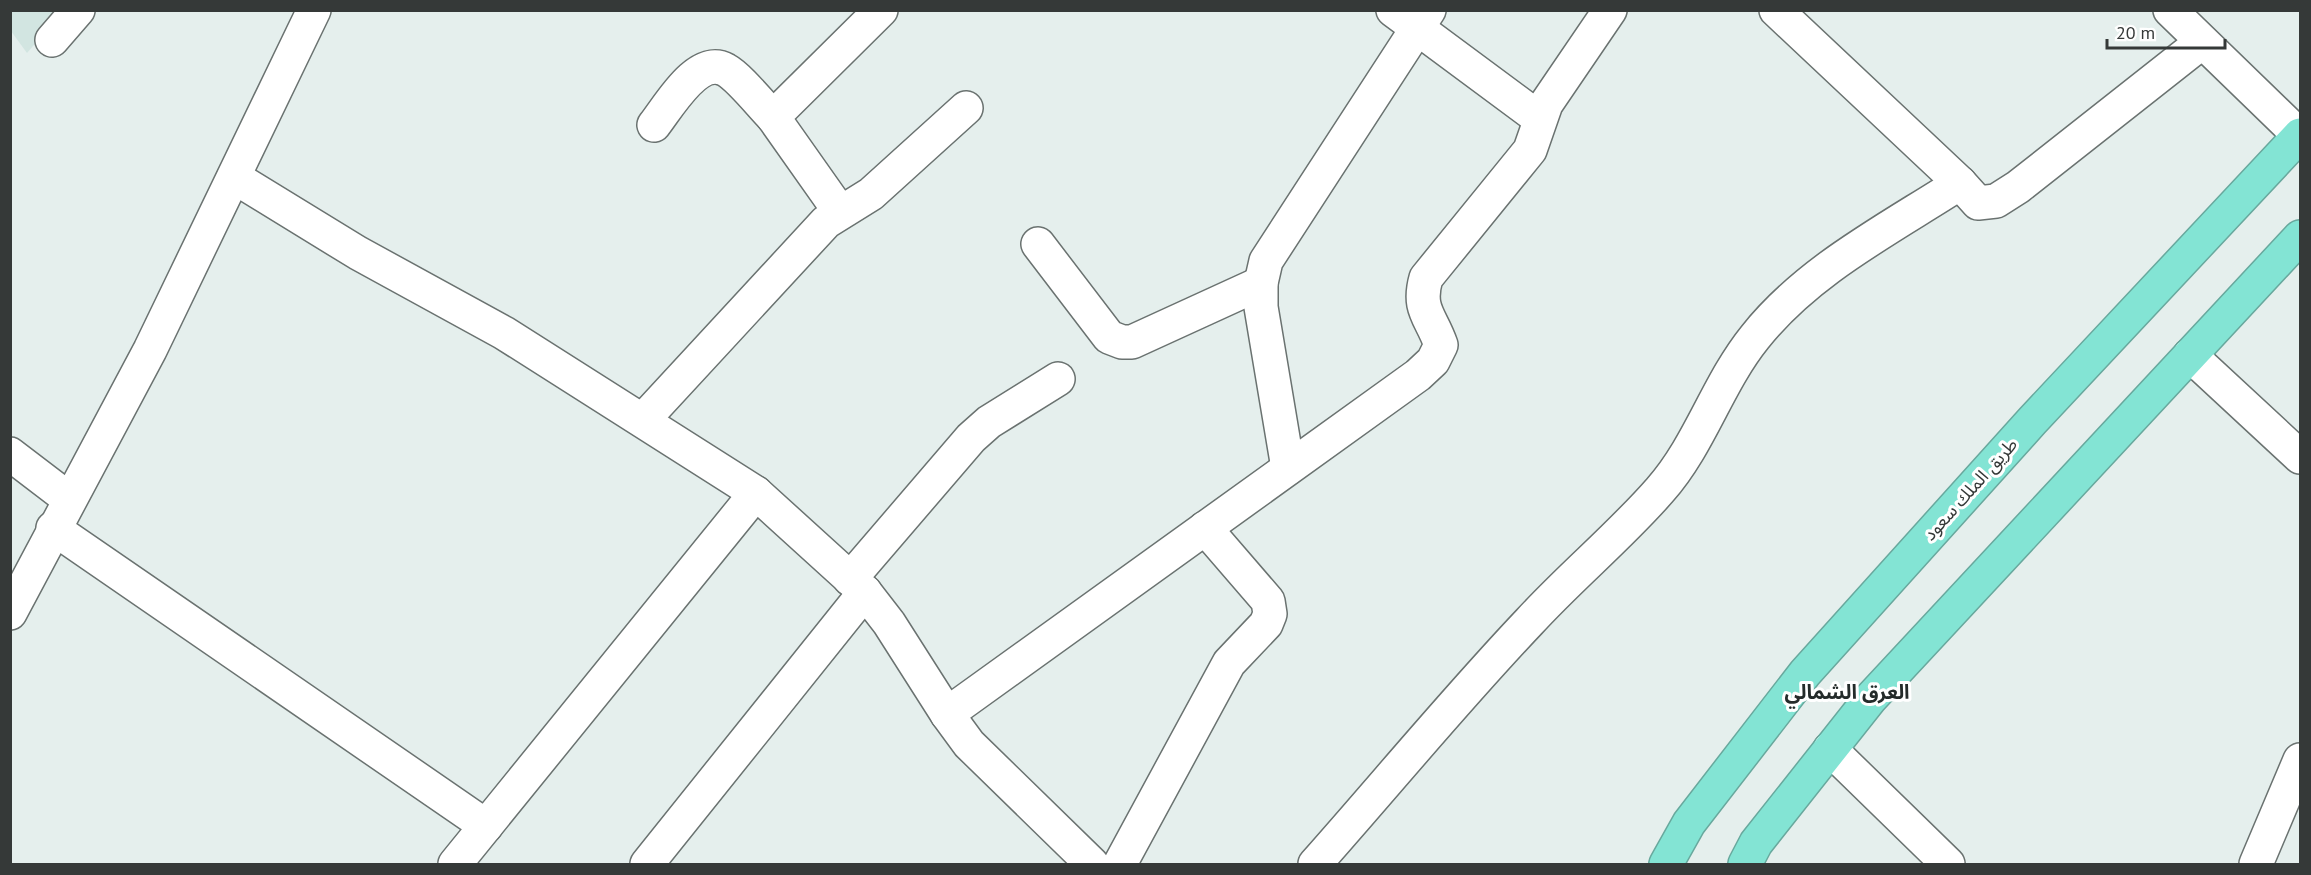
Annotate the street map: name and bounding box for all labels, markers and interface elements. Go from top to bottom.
scale bar [2107,12,2226,50]
text: 20 m [2116,21,2155,44]
street label: طريق الملك سعود [1918,433,2022,545]
district label: العرق الشمالي [1784,679,1910,709]

